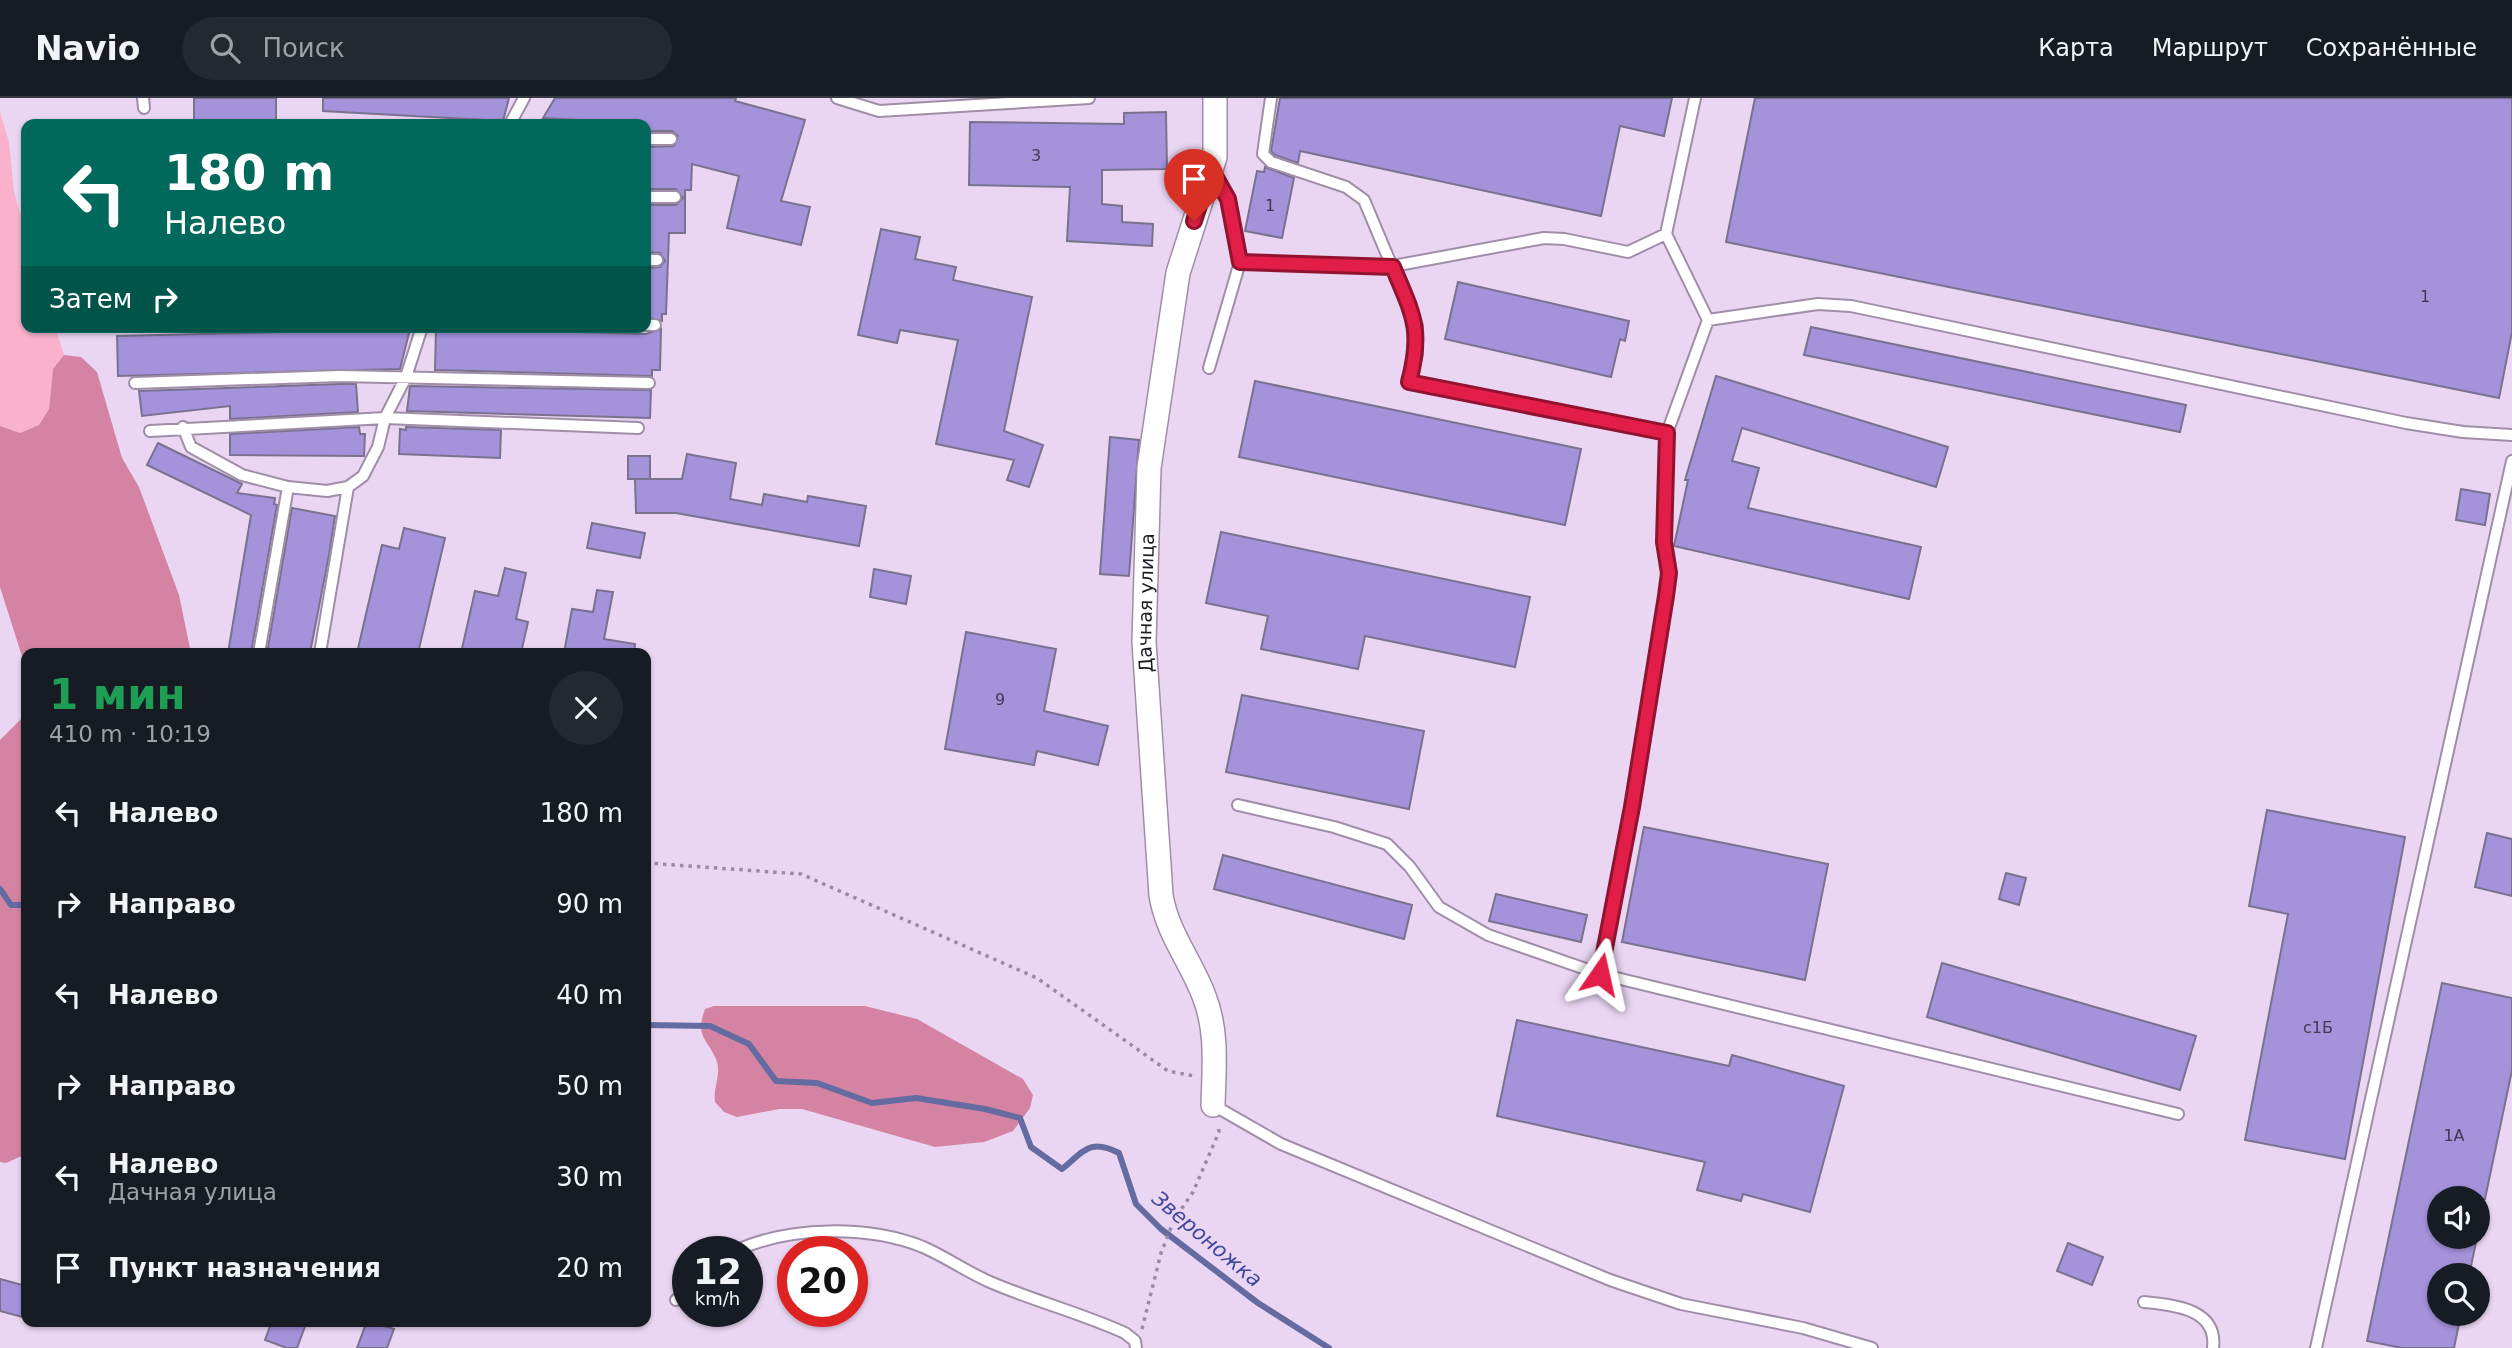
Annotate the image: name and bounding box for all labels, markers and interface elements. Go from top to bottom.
search box [182,17,672,80]
text: Navio [35,29,140,68]
icon: search [206,29,244,67]
text: Поиск [262,33,345,63]
text: Карта [2038,34,2114,62]
text: Маршрут [2152,34,2268,62]
text: Сохранённые [2306,34,2477,62]
text: 180 m [164,145,334,202]
house number: 3 [1031,146,1041,165]
icon: left [49,147,140,238]
pin [1164,149,1224,221]
icon: arrive [1175,160,1213,198]
house number: 1 [1265,196,1275,215]
text: Налево [164,204,286,242]
icon: right [146,280,184,318]
text: Затем [49,284,132,314]
house number: 1 [2420,287,2430,306]
street label: Дачная улица [1133,533,1158,673]
text: 1 мин [49,670,186,719]
button: close [549,671,623,745]
house number: 9 [995,690,1005,709]
text: 410 m · 10:19 [49,721,211,747]
icon: left [49,794,87,832]
text: Налево [108,798,218,828]
text: 180 m [540,798,623,828]
icon: right [49,885,87,923]
text: Направо [108,889,236,919]
text: 90 m [556,889,623,919]
position arrow [1563,937,1637,1011]
icon: left [49,976,87,1014]
text: Налево [108,980,218,1010]
text: 40 m [556,980,623,1010]
house number: с1Б [2303,1018,2333,1037]
icon: right [49,1067,87,1105]
text: Направо [108,1071,236,1101]
text: 50 m [556,1071,623,1101]
house number: 1А [2443,1126,2465,1145]
text: Налево [108,1149,218,1179]
icon: left [49,1158,87,1196]
text: 30 m [556,1162,623,1192]
text: Дачная улица [108,1179,277,1205]
water label: Звероножка [1147,1186,1267,1292]
map controls [2427,1186,2490,1326]
button: sound [2427,1186,2490,1249]
speed limit sign: 20 [777,1236,868,1327]
icon: arrive [49,1249,87,1287]
text: 12 [693,1252,742,1292]
text: Пункт назначения [108,1253,381,1283]
text: 20 m [556,1253,623,1283]
button: search [2427,1263,2490,1326]
text: km/h [695,1288,740,1309]

